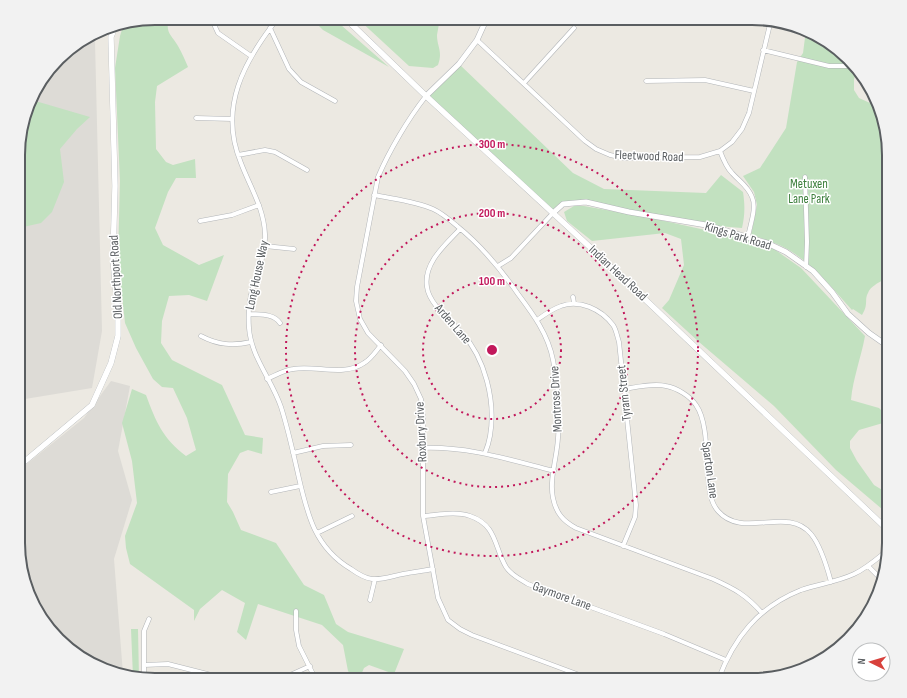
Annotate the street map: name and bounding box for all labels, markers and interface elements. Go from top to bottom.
text: 300 m [479,137,505,152]
street label: Fleetwood Road [614,147,684,165]
park label: Metuxen Lane Park [788,176,830,207]
text: 200 m [479,206,505,221]
street label: Kings Park Road [703,218,773,254]
street label: Old Northport Road [106,235,126,319]
street label: Long House Way [242,239,272,311]
street label: Indian Head Road [585,242,651,304]
text: 100 m [479,274,505,289]
street label: Arden Lane [430,300,475,347]
centre of rings [485,343,499,357]
street label: Tyram Street [613,364,635,422]
street label: Montrose Drive [546,365,566,433]
street label: Roxbury Drive [411,401,431,463]
street label: Sparton Lane [698,441,722,499]
street label: Gaymore Lane [530,578,594,614]
north arrow [851,642,891,682]
text: N [855,658,868,665]

